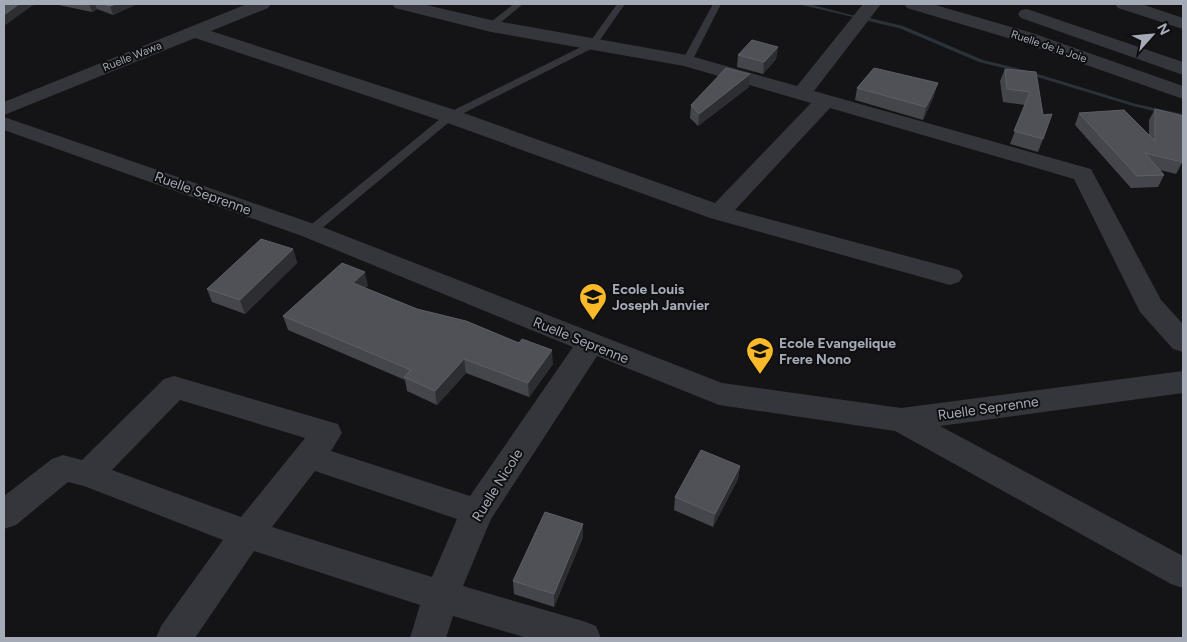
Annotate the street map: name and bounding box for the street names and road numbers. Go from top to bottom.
street label: Ruelle de la Joie [1009,27,1088,65]
street label: Ruelle Wawa [101,39,164,74]
street label: Ruelle Seprenne [152,168,254,219]
street label: Ruelle Seprenne [531,314,631,368]
street label: Ruelle Seprenne [937,393,1040,424]
street label: Ruelle Nicole [468,446,527,525]

